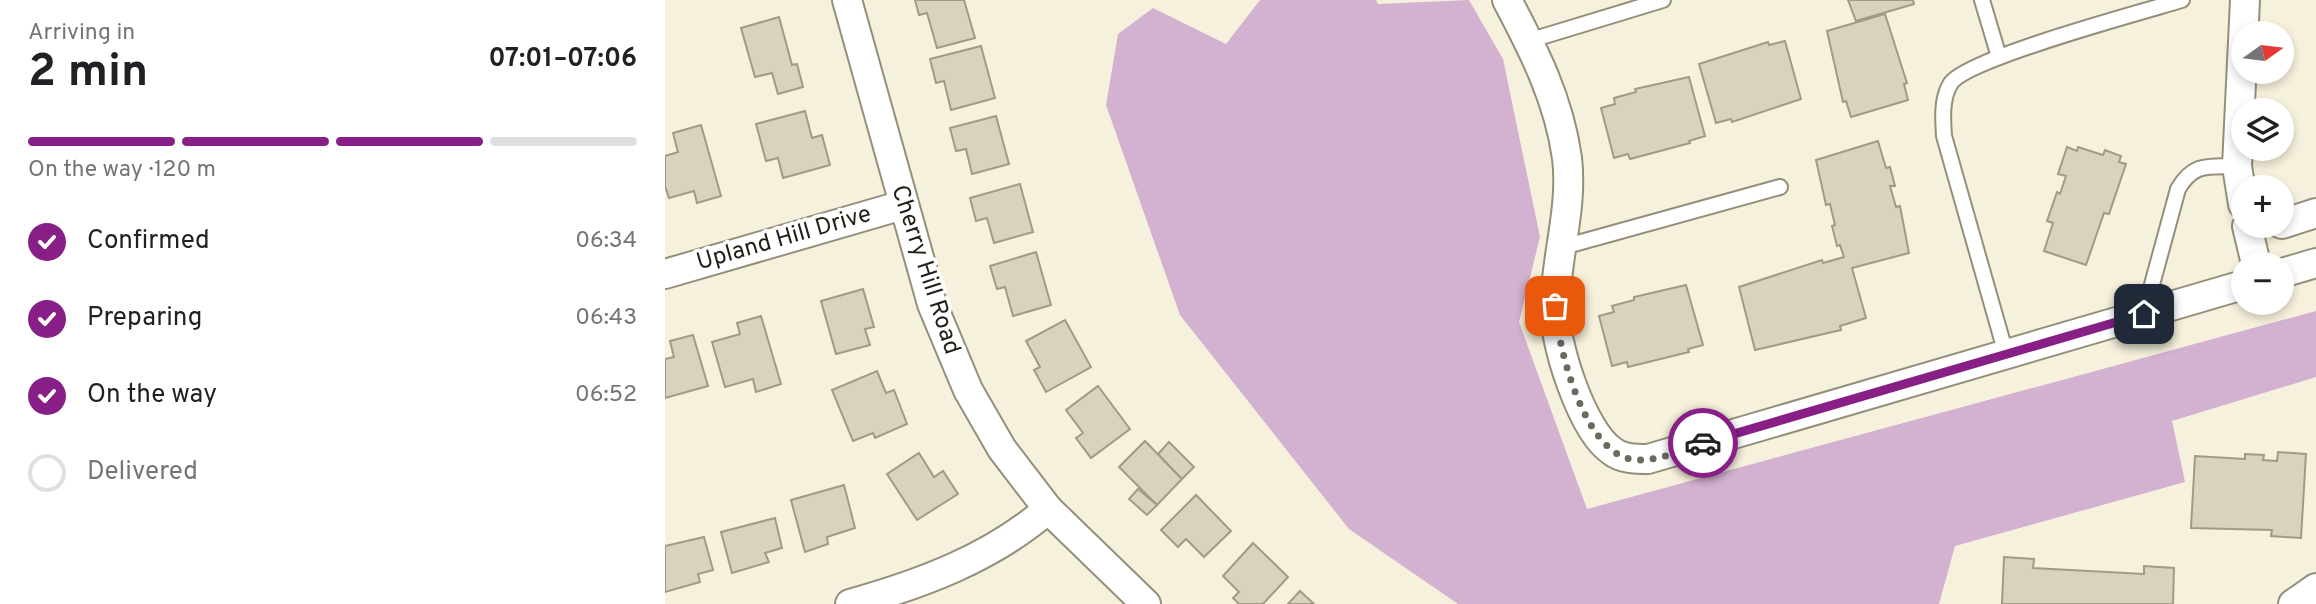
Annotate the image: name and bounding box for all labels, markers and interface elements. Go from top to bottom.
text: Arriving in [28,19,135,48]
north arrow [2231,21,2294,84]
map controls [2231,21,2294,315]
text: 07:01–07:06 [488,43,637,76]
text: 2 min [28,44,148,103]
button: layers [2231,98,2294,161]
text: On the way · 120 m [28,156,216,185]
button: + [2231,175,2294,238]
street label: Cherry Hill Road [883,182,967,358]
street label: Upland Hill Drive [693,200,875,278]
icon: check [28,223,66,261]
text: Confirmed [87,225,210,258]
text: 06:34 [575,227,637,256]
button: − [2231,252,2294,315]
pin [1525,276,1585,336]
pin [2114,284,2174,344]
icon: bag [1536,287,1574,325]
icon: home [2125,295,2163,333]
icon: check [28,300,66,338]
text: Preparing [87,302,202,335]
text: 06:43 [575,304,637,333]
icon: check [28,377,66,415]
text: On the way [87,379,217,412]
text: 06:52 [575,381,637,410]
courier [1668,408,1738,478]
icon: car [1684,424,1722,462]
text: Delivered [87,456,198,489]

